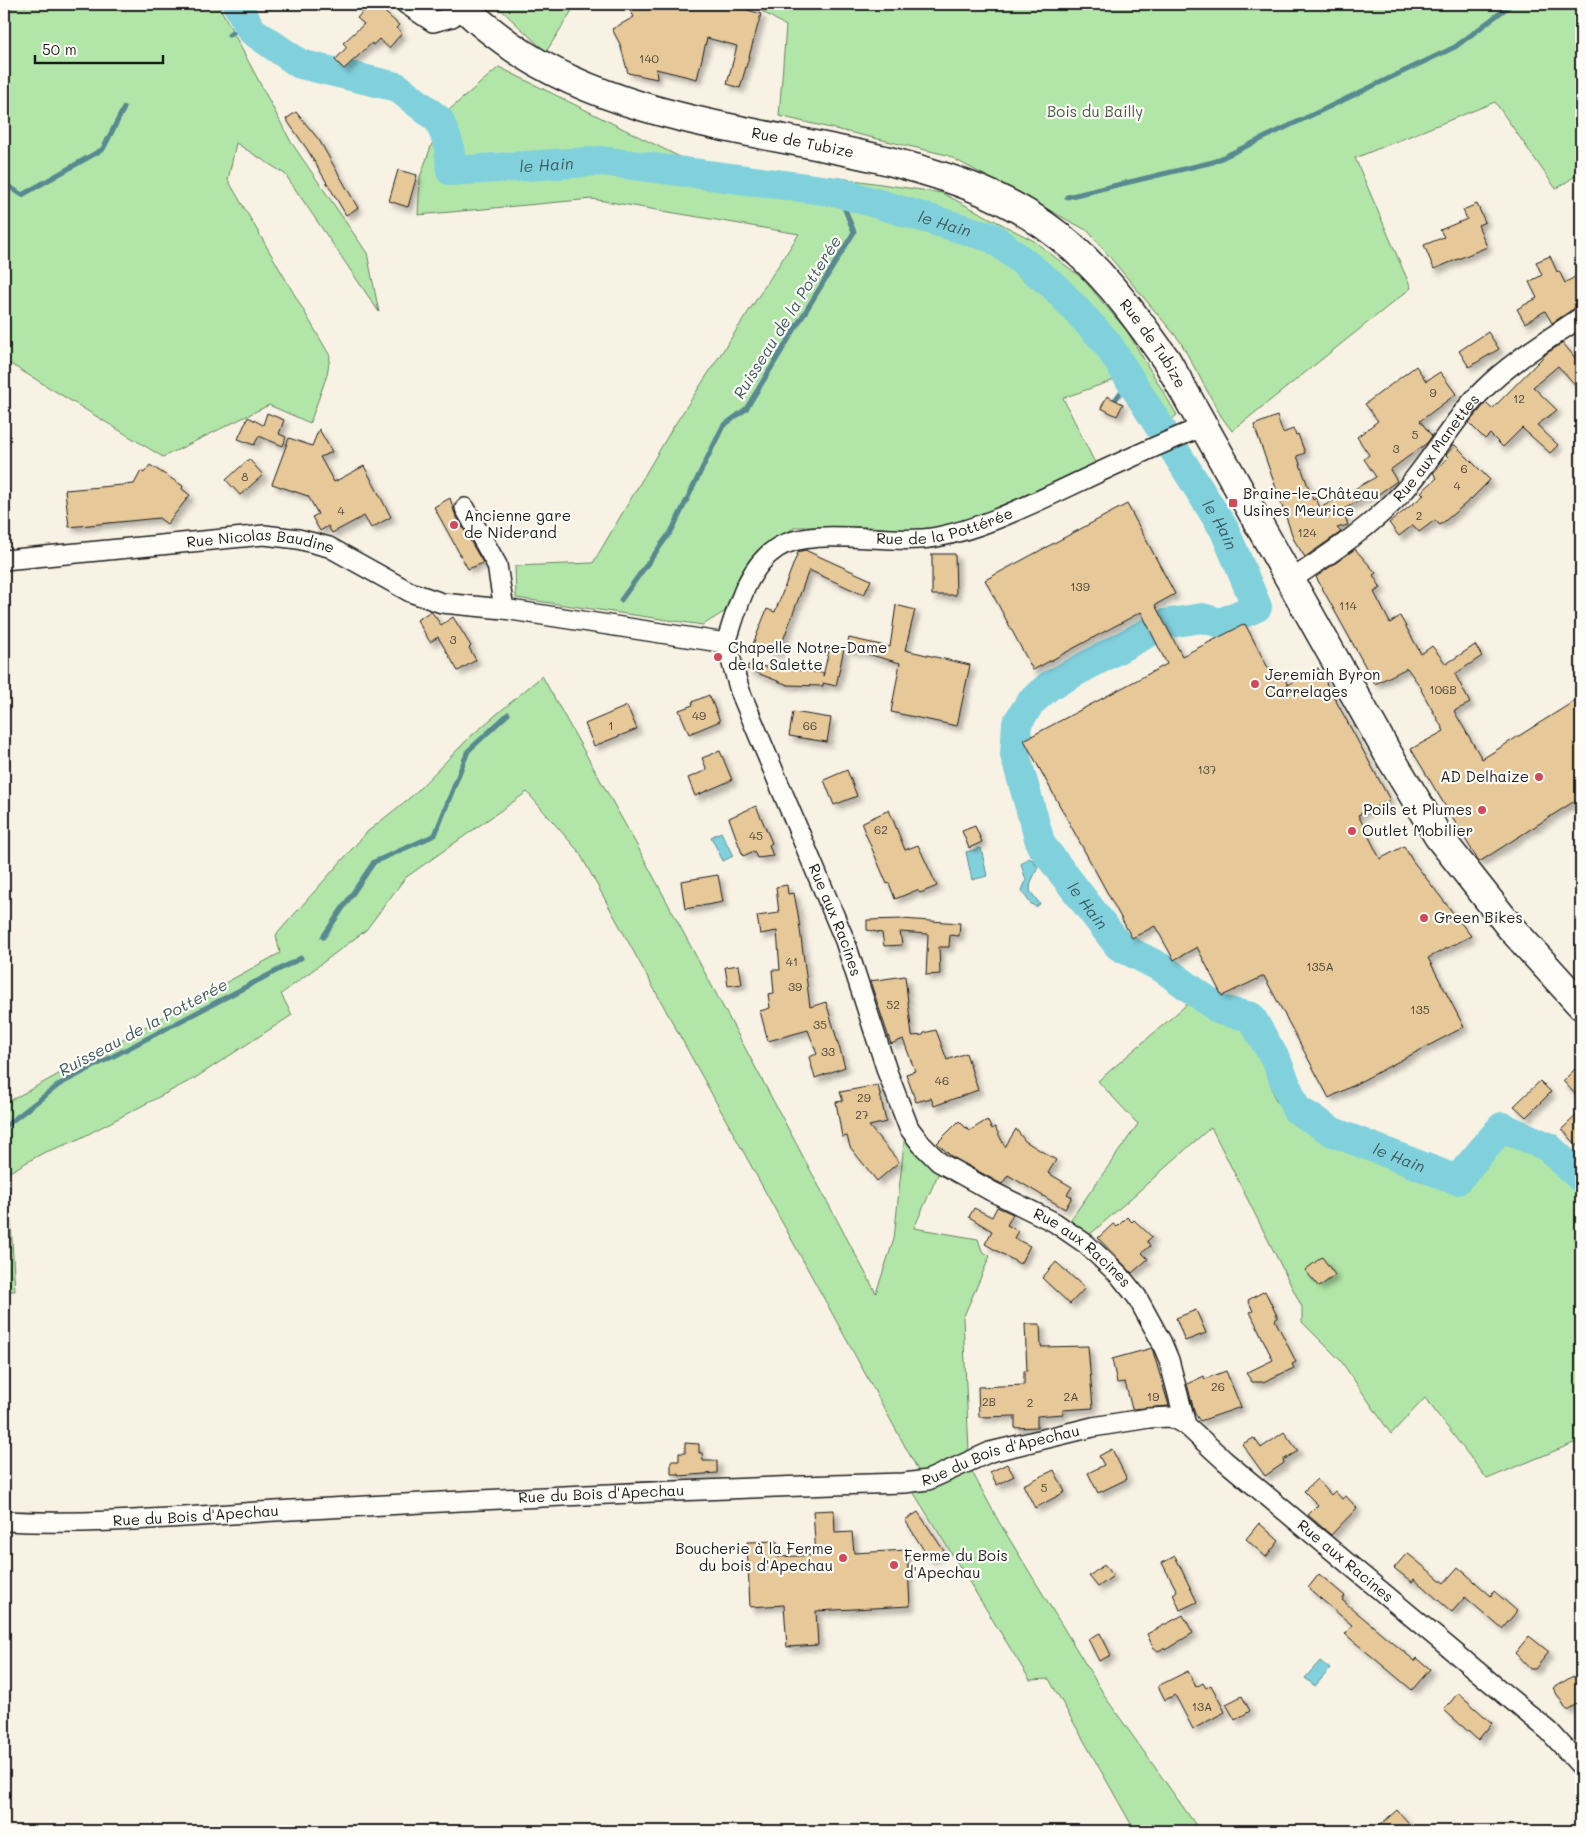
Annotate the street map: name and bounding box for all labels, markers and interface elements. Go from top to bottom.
scale bar [35,32,162,64]
text: 50 m [42,39,77,59]
house number: 140 [639,50,660,66]
park label: Bois du Bailly [1047,101,1143,121]
street label: Rue de Tubize [750,122,856,162]
water label: le Hain [519,152,574,176]
water label: le Hain [916,205,974,241]
water label: Ruisseau de la Potterée [728,231,845,402]
street label: Rue de Tubize [1116,294,1191,391]
house number: 9 [1429,384,1437,400]
street label: Rue aux Manettes [1388,389,1483,506]
house number: 12 [1513,390,1525,406]
house number: 5 [1412,426,1419,442]
house number: 3 [1392,440,1400,456]
house number: 6 [1460,460,1468,476]
house number: 8 [241,468,249,484]
house number: 4 [1453,477,1461,493]
place label: Braine-le-Château Usines Meurice [1243,483,1379,520]
water label: le Hain [1198,496,1243,553]
marker: Braine-le-Château Usines Meurice [1227,497,1239,509]
house number: 4 [337,502,345,518]
street label: Rue de la Pottérée [876,502,1016,548]
place label: Ancienne gare de Niderand [464,505,571,542]
house number: 2 [1416,507,1422,523]
marker: Ancienne gare de Niderand [448,519,460,531]
street label: Rue Nicolas Baudine [185,524,339,557]
house number: 124 [1297,524,1317,540]
house number: 139 [1070,578,1090,594]
house number: 114 [1339,597,1357,613]
house number: 3 [449,631,457,647]
place label: Chapelle Notre-Dame de la Salette [728,637,887,674]
marker: Chapelle Notre-Dame de la Salette [712,651,724,663]
place label: Jeremiah Byron Carrelages [1265,664,1380,701]
marker: Jeremiah Byron Carrelages [1249,678,1261,690]
house number: 106B [1429,681,1457,697]
house number: 49 [692,707,706,723]
house number: 1 [608,717,614,733]
house number: 66 [803,717,817,733]
house number: 137 [1197,761,1217,777]
place label: AD Delhaize [1440,766,1529,786]
marker: AD Delhaize [1533,771,1545,783]
place label: Poils et Plumes [1363,799,1472,819]
marker: Poils et Plumes [1476,804,1488,816]
place label: Outlet Mobilier [1362,820,1473,840]
house number: 62 [874,821,888,837]
marker: Outlet Mobilier [1346,825,1358,837]
house number: 45 [749,827,763,843]
street label: Rue aux Racines [805,860,867,978]
water label: le Hain [1063,877,1113,933]
place label: Green Bikes [1434,907,1523,927]
marker: Green Bikes [1418,912,1430,924]
house number: 41 [786,953,798,969]
house number: 135A [1306,958,1334,974]
water label: Ruisseau de la Potterée [55,973,231,1080]
house number: 39 [788,978,802,994]
house number: 52 [886,996,900,1012]
house number: 135 [1410,1001,1430,1017]
house number: 35 [813,1016,827,1032]
house number: 33 [821,1043,835,1059]
house number: 46 [935,1072,949,1088]
house number: 29 [857,1089,871,1105]
house number: 27 [855,1106,869,1122]
water label: le Hain [1370,1138,1429,1177]
street label: Rue aux Racines [1031,1203,1136,1291]
house number: 26 [1211,1378,1225,1394]
house number: 2A [1064,1388,1079,1404]
house number: 19 [1147,1388,1159,1404]
house number: 2B [982,1393,996,1409]
house number: 2 [1027,1394,1033,1410]
street label: Rue du Bois d'Apechau [920,1420,1081,1490]
street label: Rue du Bois d'Apechau [518,1479,685,1507]
house number: 5 [1041,1479,1048,1495]
street label: Rue du Bois d'Apechau [112,1500,279,1530]
street label: Rue aux Racines [1294,1514,1398,1606]
place label: Boucherie à la Ferme du bois d'Apechau [675,1538,833,1575]
place label: Ferme du Bois d'Apechau [904,1545,1008,1582]
marker: Boucherie à la Ferme du bois d'Apechau [837,1552,849,1564]
marker: Ferme du Bois d'Apechau [888,1559,900,1571]
house number: 13A [1192,1698,1212,1714]

